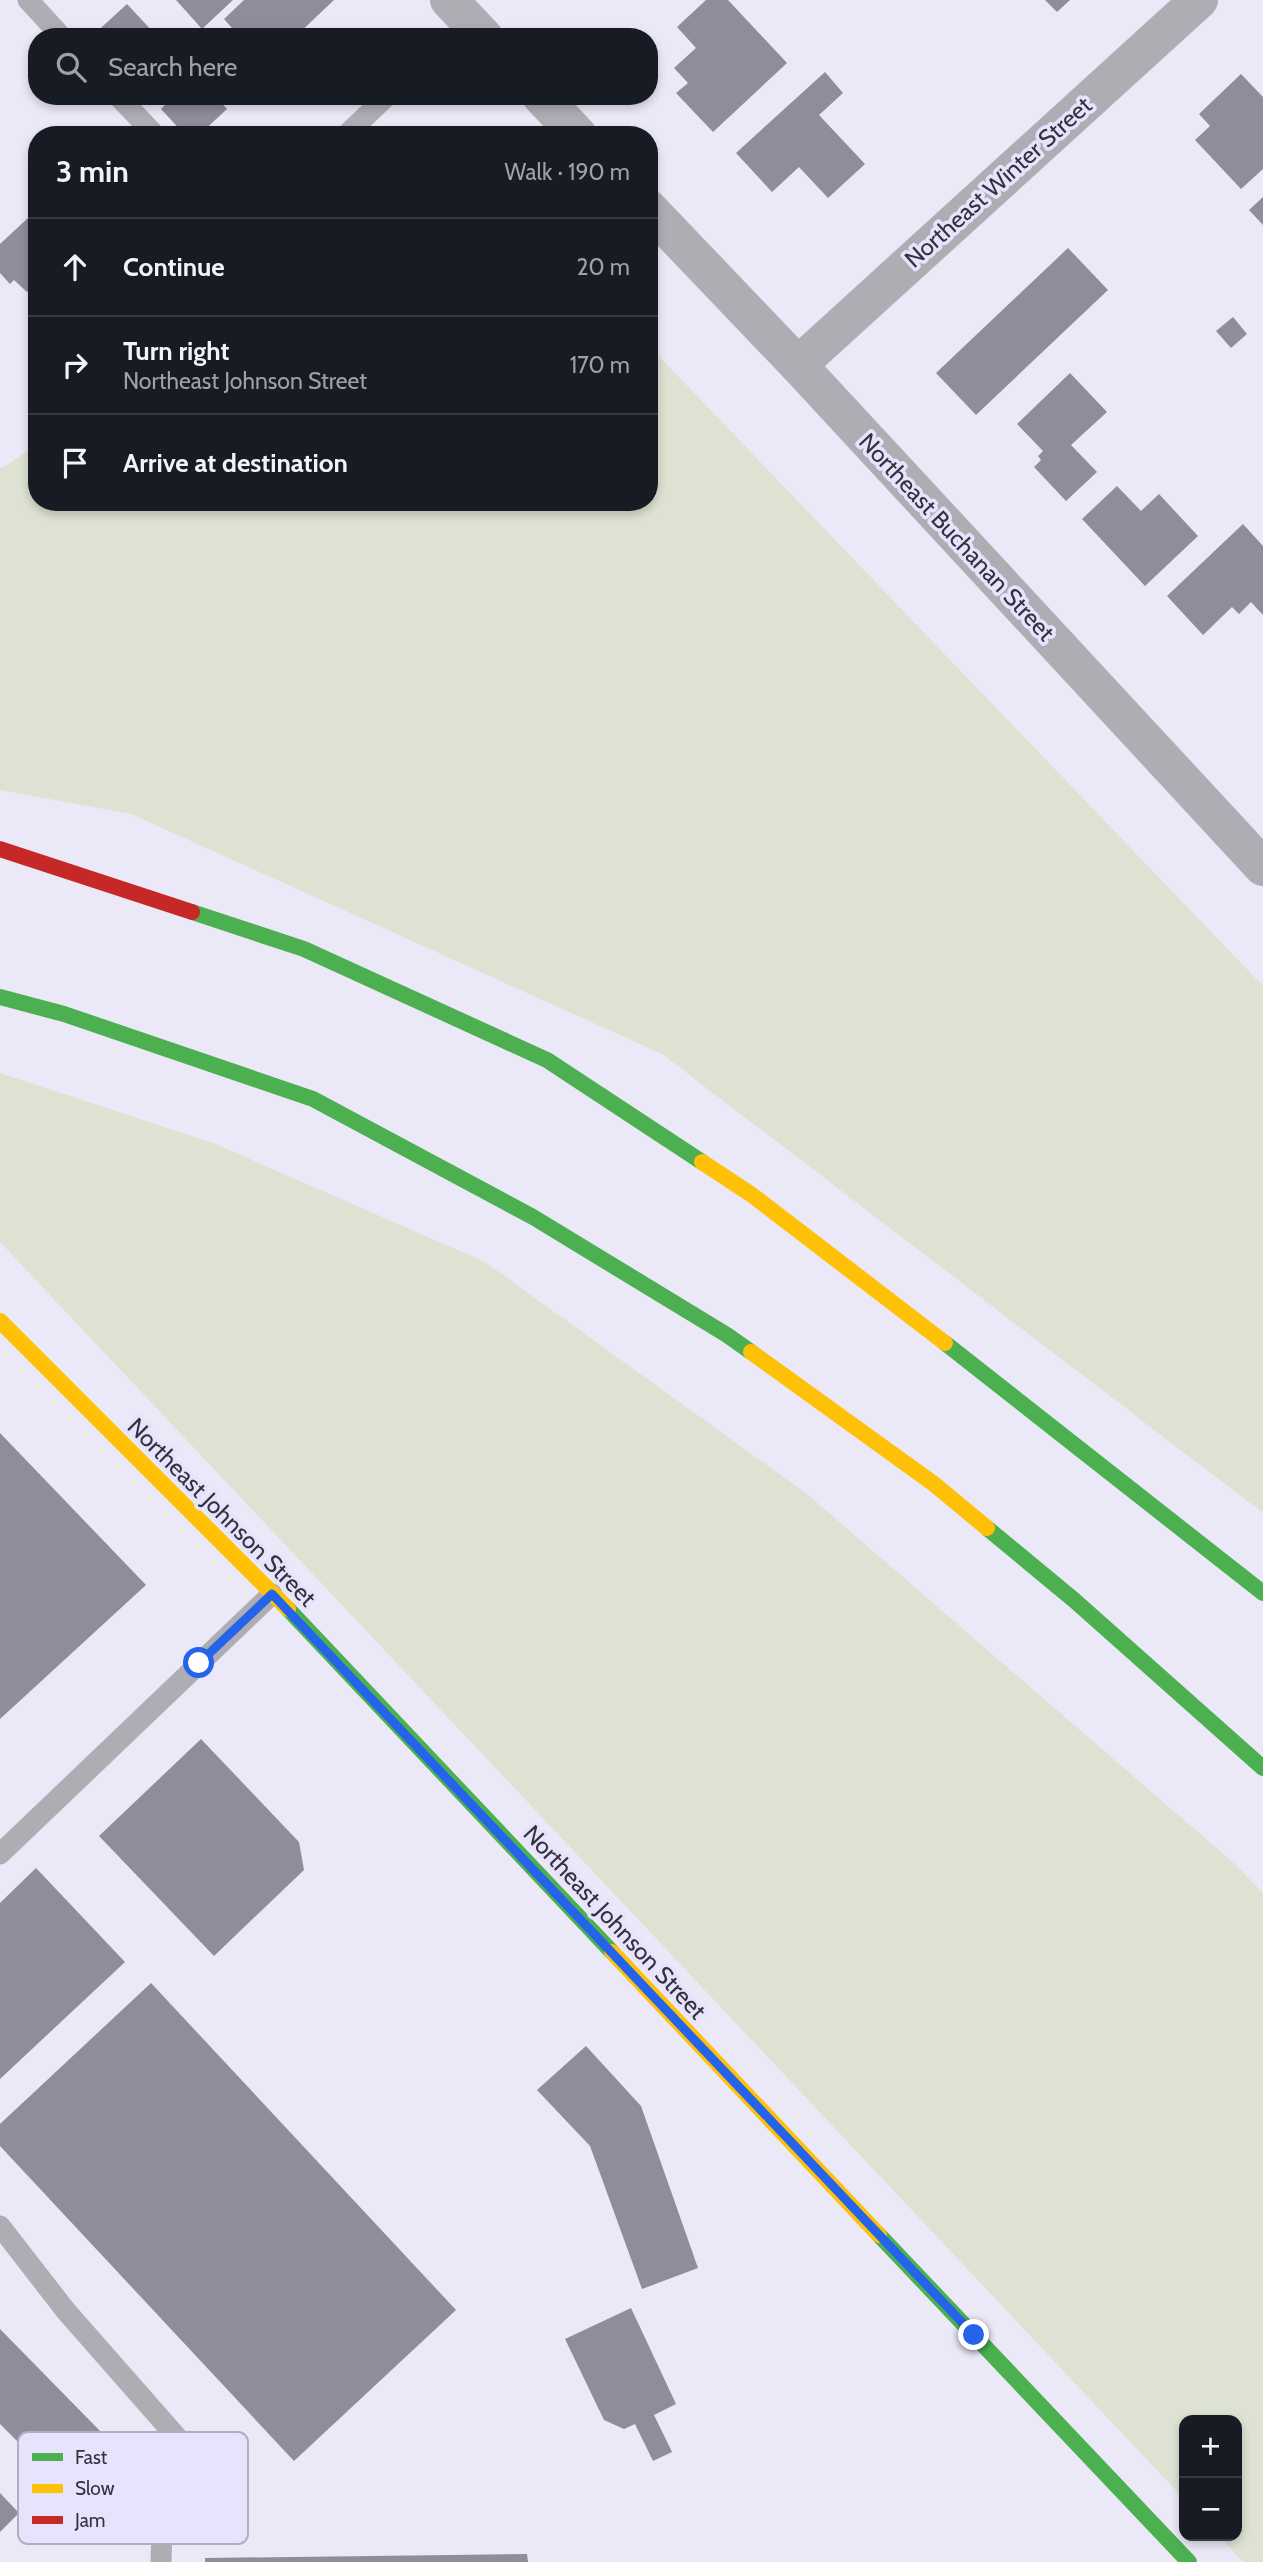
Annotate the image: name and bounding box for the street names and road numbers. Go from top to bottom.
street label: Northeast Winter Street [899,90,1097,274]
street label: Northeast Buchanan Street [853,427,1061,647]
street label: Northeast Johnson Street [122,1412,322,1612]
street label: Northeast Johnson Street [518,1819,712,2025]

